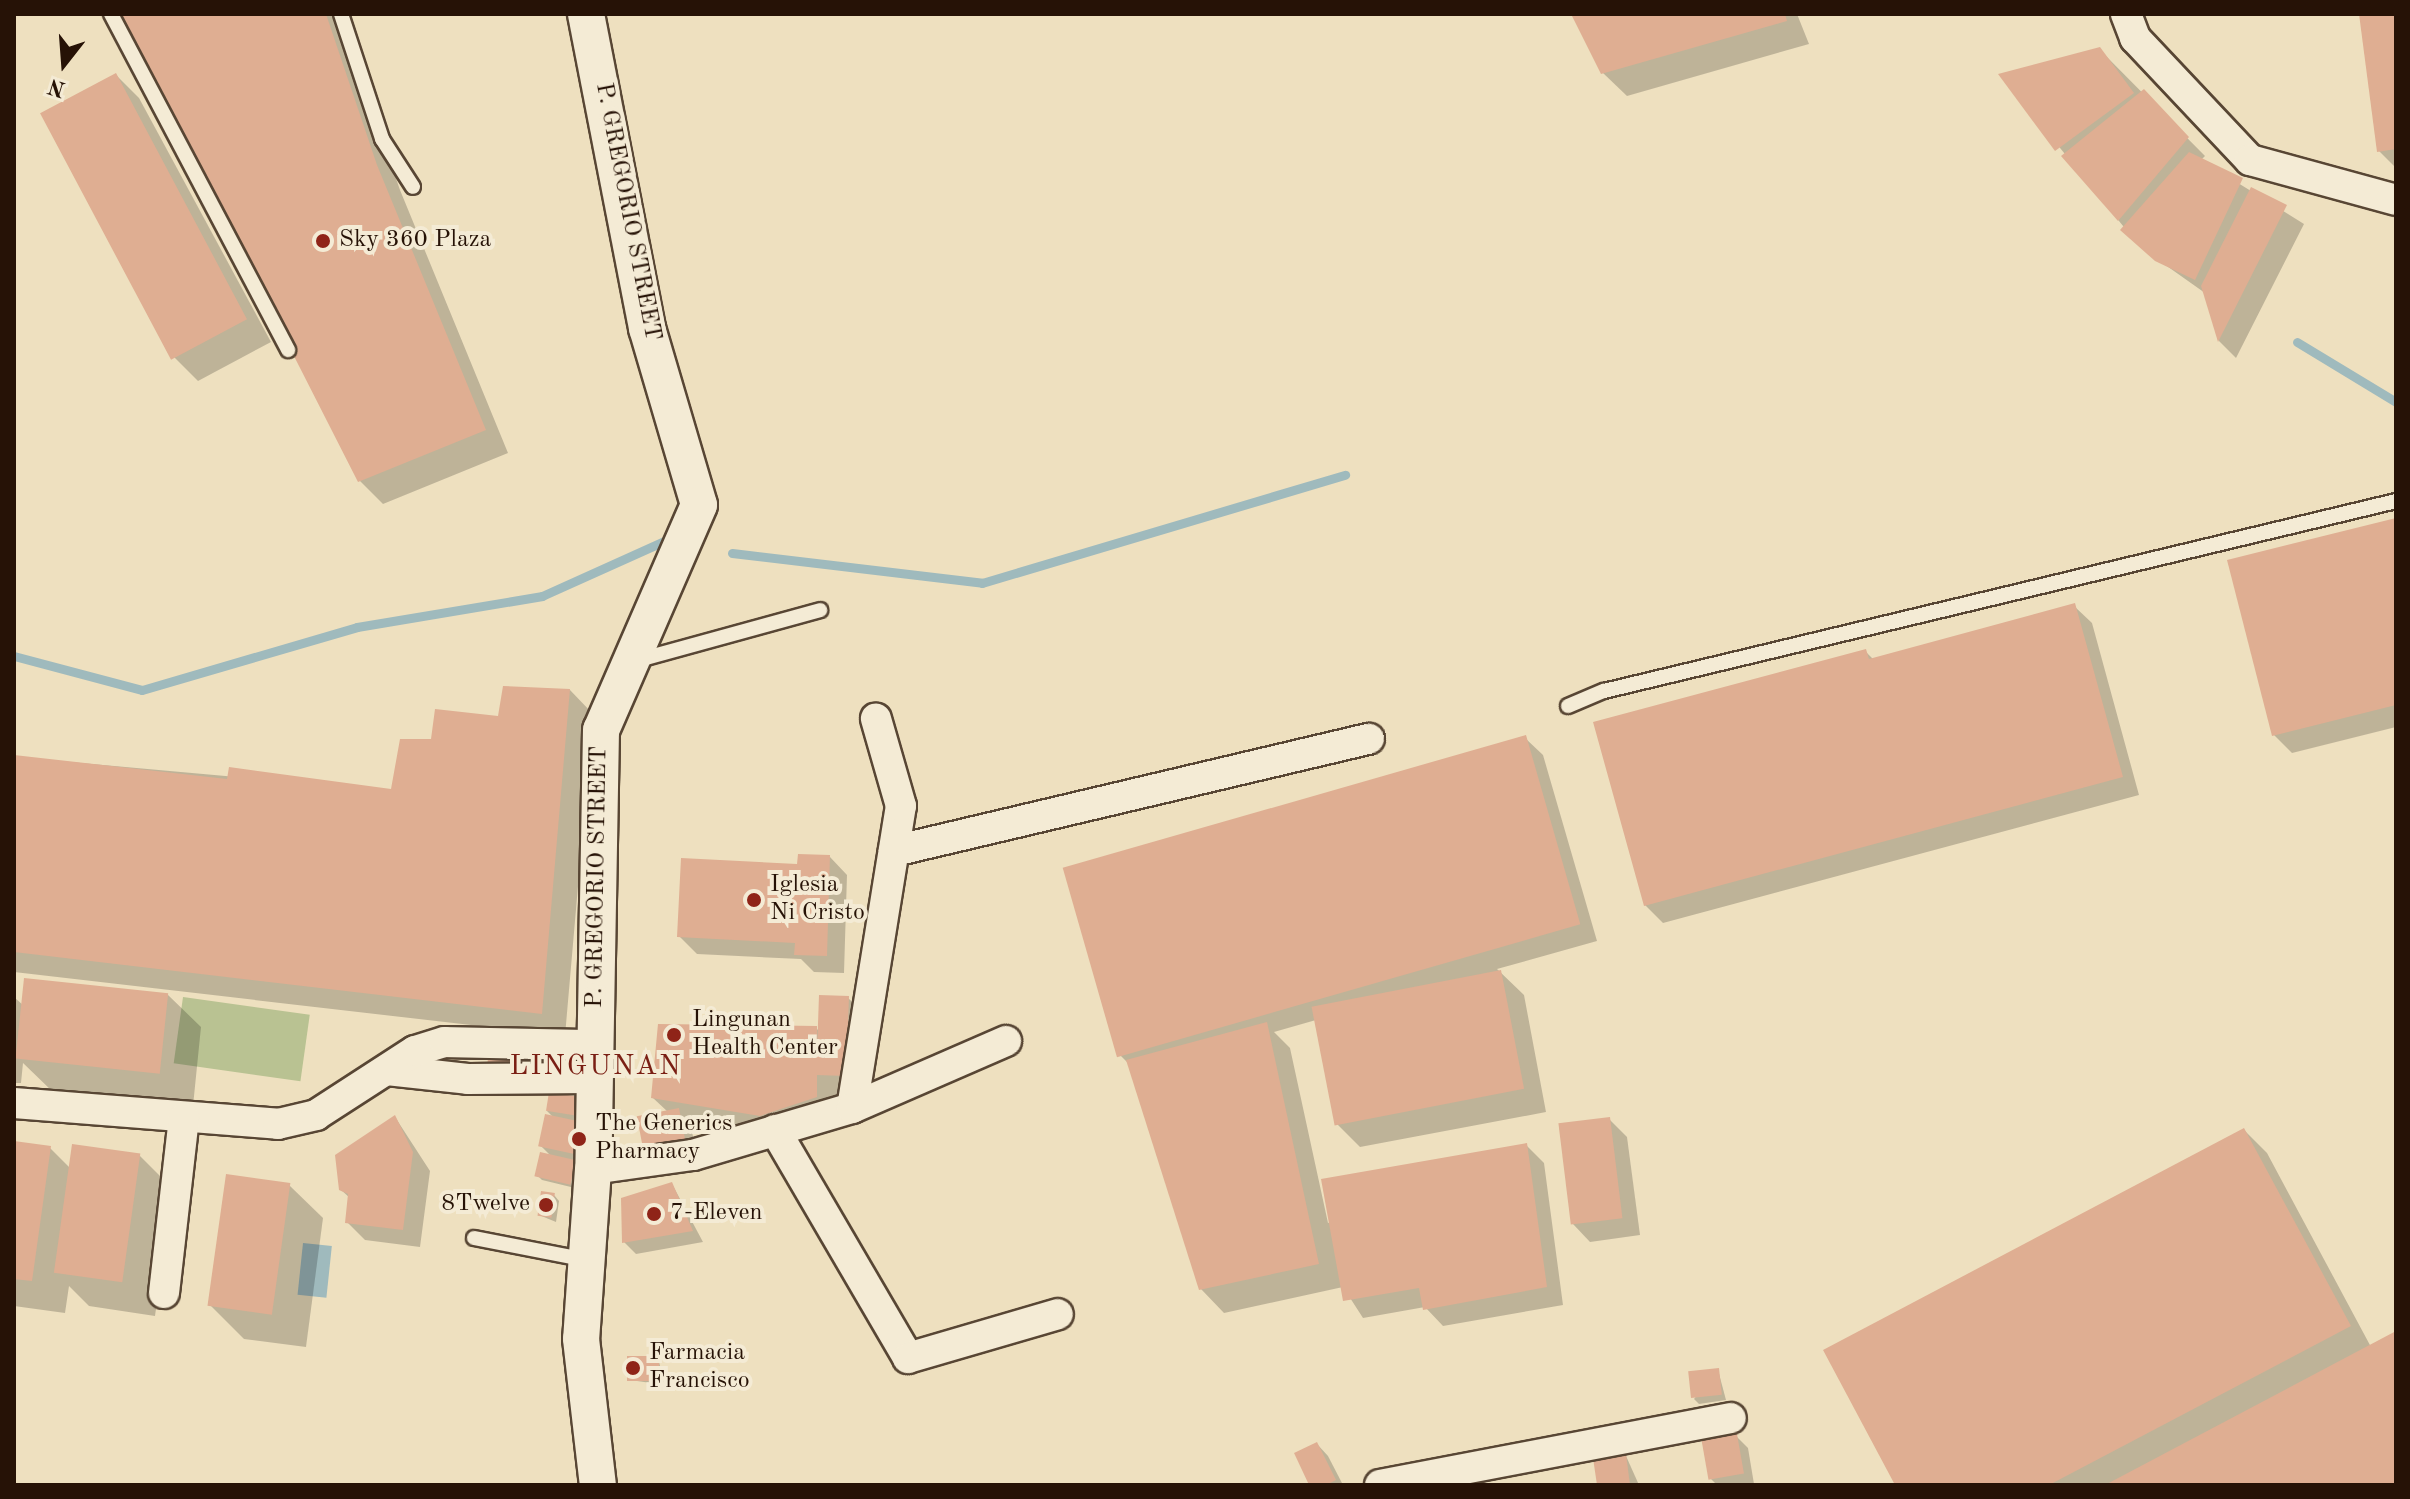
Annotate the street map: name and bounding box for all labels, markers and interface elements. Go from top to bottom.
north arrow [24,24,104,104]
text: N [46,74,68,100]
street label: P. GREGORIO STREET [588,81,666,343]
place label: Sky 360 Plaza [339,227,491,255]
marker: Sky 360 Plaza [314,232,332,250]
street label: P. GREGORIO STREET [581,746,615,1008]
place label: Iglesia Ni Cristo [770,872,865,928]
marker: Iglesia Ni Cristo [745,891,763,909]
place label: Lingunan Health Center [692,1007,838,1063]
marker: Lingunan Health Center [663,1024,685,1046]
district label: LINGUNAN [510,1050,682,1084]
place label: The Generics Pharmacy [595,1111,732,1167]
marker: The Generics Pharmacy [570,1130,588,1148]
place label: 8Twelve [441,1191,530,1219]
marker: 8Twelve [537,1196,555,1214]
place label: 7-Eleven [670,1200,762,1228]
marker: 7-Eleven [645,1205,663,1223]
place label: Farmacia Francisco [649,1340,750,1396]
marker: Farmacia Francisco [624,1359,642,1377]

